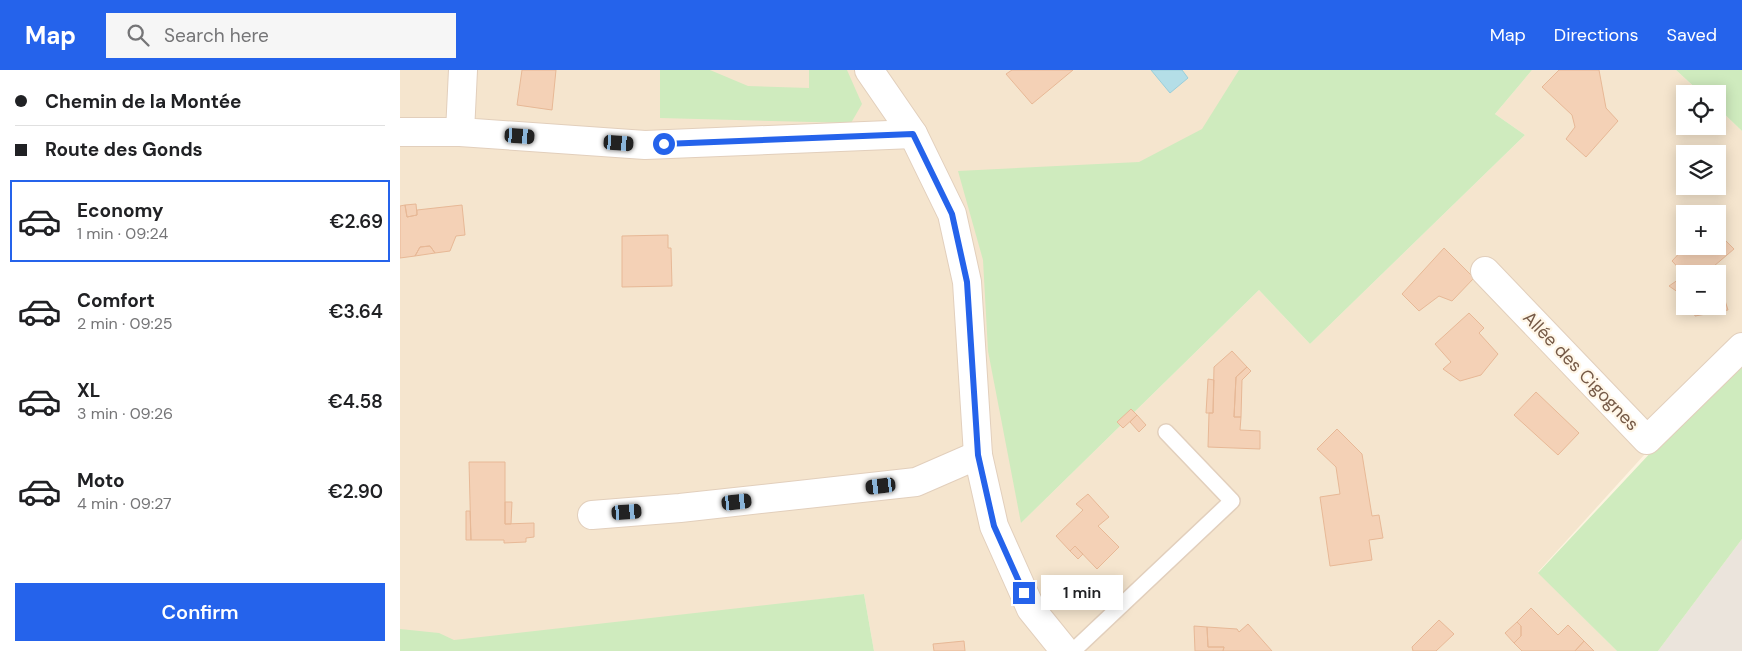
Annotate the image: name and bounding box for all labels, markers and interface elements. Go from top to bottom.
search box [106,13,456,58]
text: Map [25,20,76,51]
icon: search [124,21,152,49]
text: Search here [164,23,269,48]
text: Map [1490,23,1526,47]
text: Directions [1554,23,1639,47]
text: Saved [1667,23,1717,47]
map controls [1676,85,1726,315]
button: locate [1676,85,1726,135]
text: Chemin de la Montée [45,89,242,114]
car [504,127,535,145]
route start [653,133,675,155]
car [603,134,634,152]
text: Route des Gonds [45,137,203,162]
button: layers [1676,145,1726,195]
text: Economy [77,198,164,223]
icon: car [17,199,62,244]
button: + [1676,205,1726,255]
text: €2.69 [330,209,383,234]
text: 1 min · 09:24 [77,223,168,244]
button: − [1676,265,1726,315]
text: Comfort [77,288,155,313]
icon: car [17,289,62,334]
text: €3.64 [329,299,383,324]
street label: Allée des Cigognes [1518,306,1644,436]
text: 2 min · 09:25 [77,313,173,334]
text: XL [77,378,100,403]
icon: car [17,379,62,424]
text: €4.58 [328,389,383,414]
text: 3 min · 09:26 [77,403,173,424]
text: Moto [77,468,125,493]
icon: car [17,469,62,514]
car [865,477,896,495]
text: €2.90 [328,479,383,504]
text: 4 min · 09:27 [77,493,172,514]
car [721,493,752,511]
car [611,503,642,521]
callout: 1 min [1042,576,1124,610]
route end [1013,582,1035,604]
text: 1 min [1063,582,1101,603]
button: Confirm [15,583,385,641]

